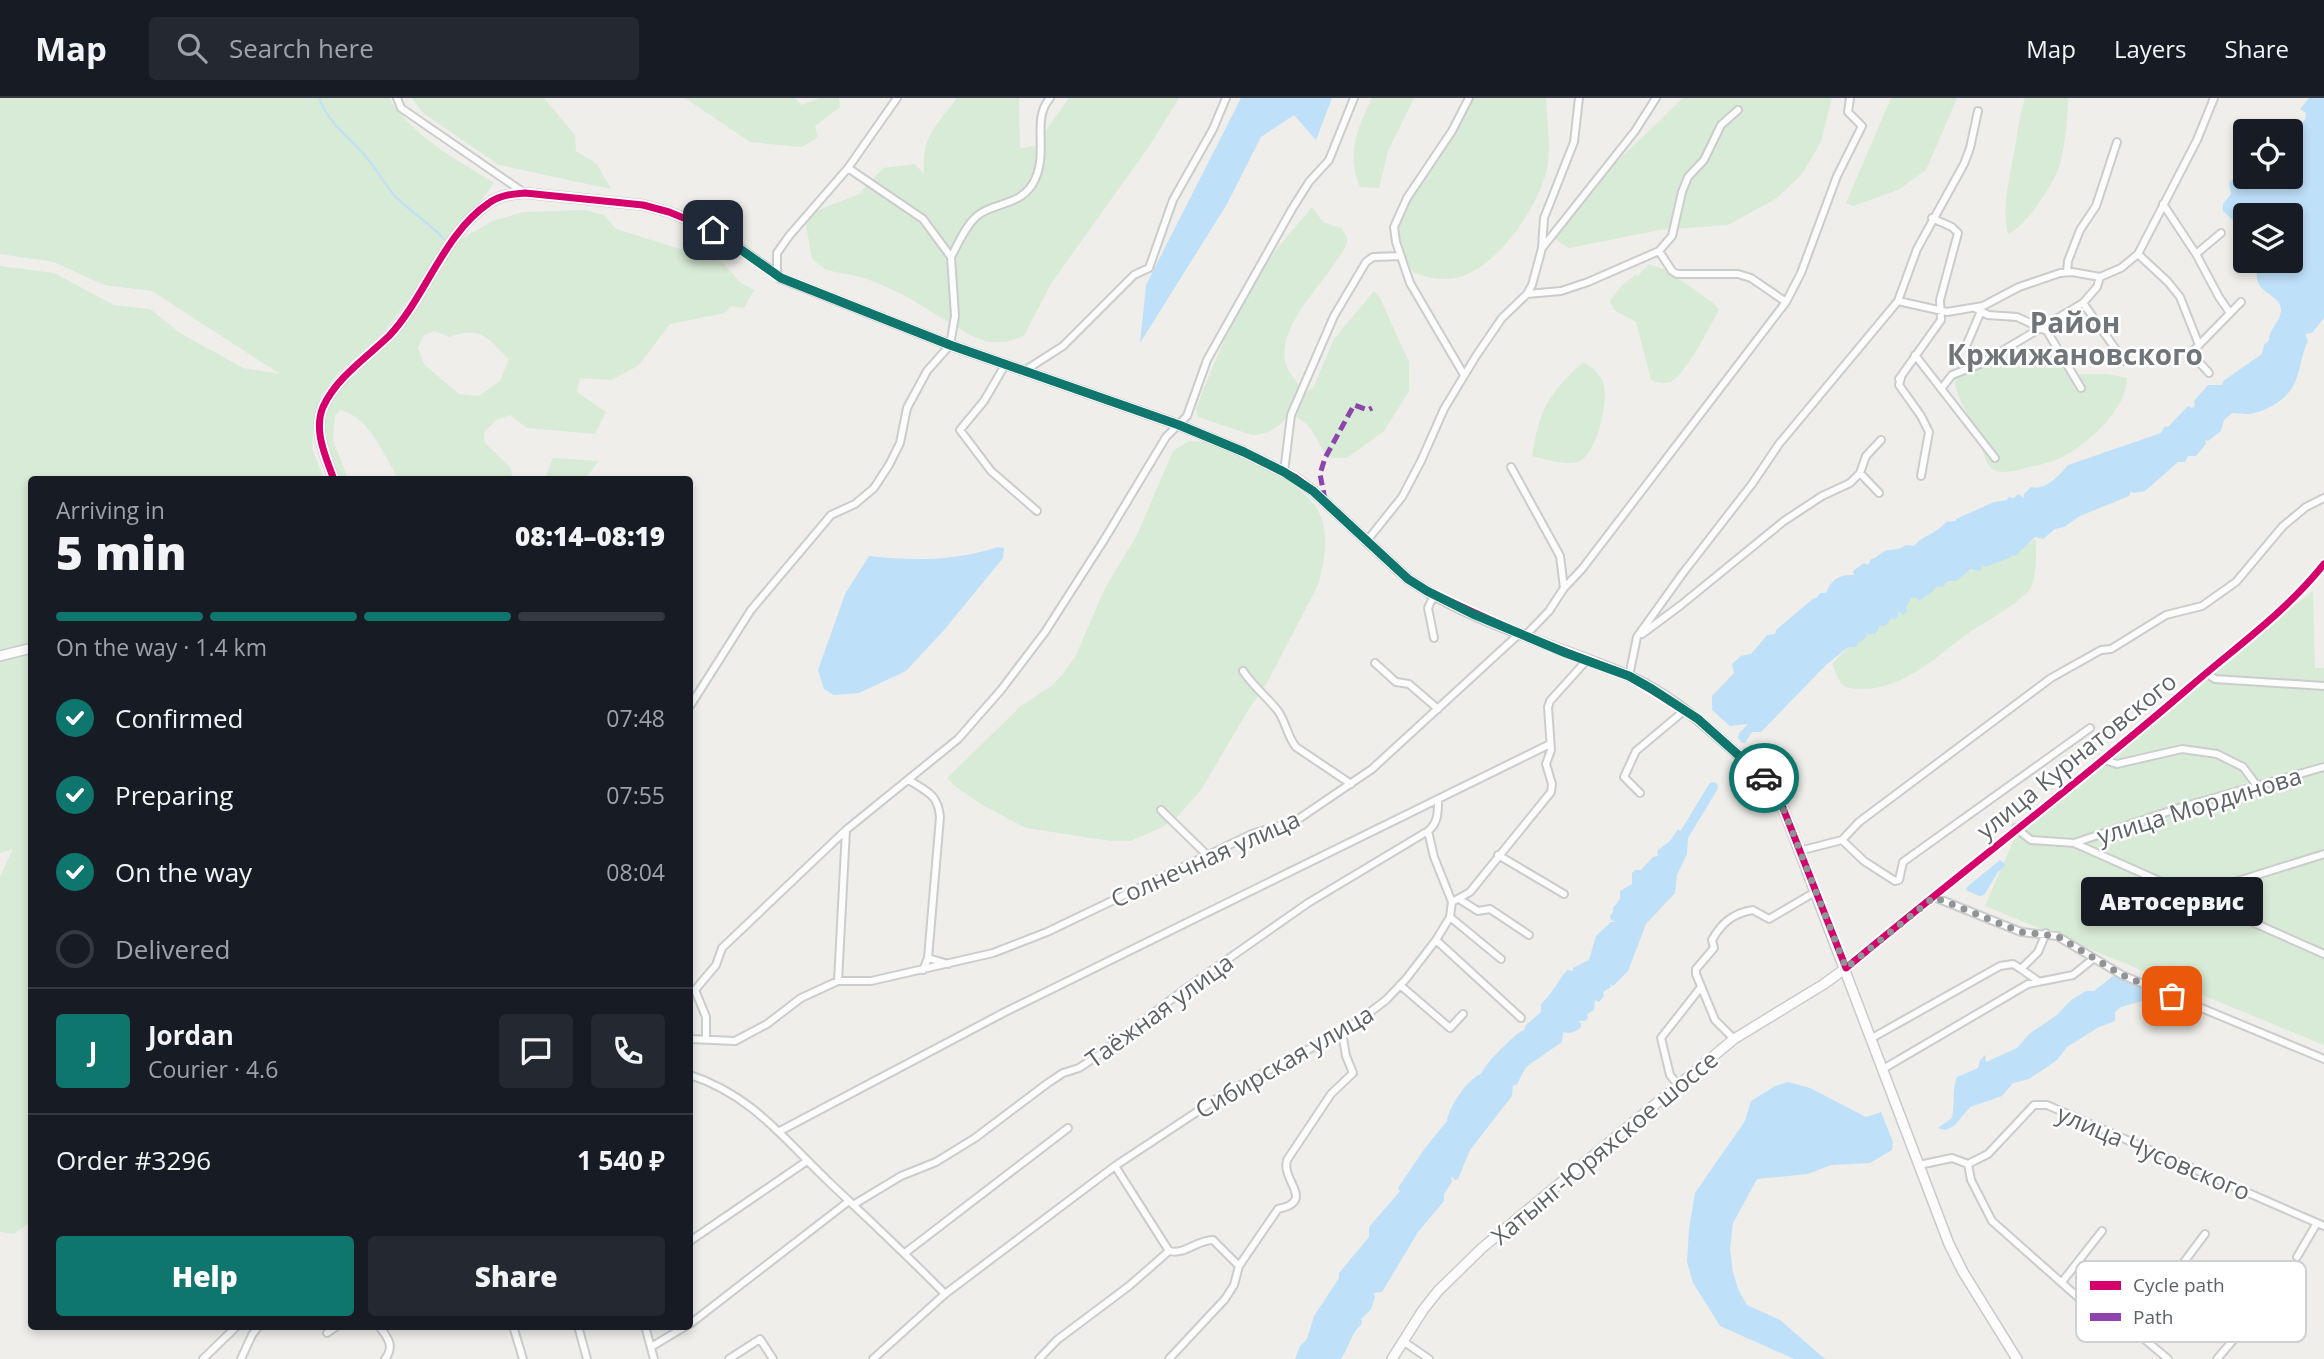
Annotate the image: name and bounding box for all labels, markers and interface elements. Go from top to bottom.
search box [149,17,639,80]
text: Map [35,26,107,71]
icon: search [173,29,211,67]
text: Search here [229,30,374,66]
text: Map [2026,32,2076,65]
text: Layers [2114,32,2187,65]
text: Share [2225,32,2289,65]
map controls [2233,119,2303,273]
button: locate [2233,119,2303,189]
pin [683,200,743,260]
button: layers [2233,203,2303,273]
icon: home [694,211,732,249]
district label: Район Кржижановского [1947,303,2203,373]
text: Arriving in [56,494,165,526]
text: 08:14–08:19 [515,518,665,554]
text: 5 min [56,521,187,583]
text: On the way · 1.4 km [56,631,267,663]
street label: улица Курнатовского [1969,664,2183,846]
icon: check [56,699,94,737]
text: Confirmed [115,700,243,736]
text: 07:48 [606,702,665,734]
courier [1729,743,1799,813]
street label: улица Мординова [2093,758,2305,852]
icon: car [1745,759,1783,797]
icon: check [56,776,94,814]
text: Preparing [115,777,233,813]
text: 07:55 [606,779,665,811]
street label: Солнечная улица [1105,801,1305,915]
icon: check [56,853,94,891]
text: On the way [115,854,252,890]
text: 08:04 [606,856,665,888]
callout: Автосервис [2081,877,2263,926]
text: Автосервис [2100,885,2244,917]
text: Delivered [115,931,230,967]
street label: Таёжная улица [1078,945,1240,1075]
pin [2142,966,2202,1026]
icon: bag [2153,977,2191,1015]
street label: Сибирская улица [1189,997,1379,1125]
button: chat [499,1014,573,1088]
button: phone [591,1014,665,1088]
text: Jordan [148,1017,234,1053]
text: J [89,1033,97,1069]
street label: Хатынг-Юряхское шоссе [1484,1042,1724,1252]
text: Courier · 4.6 [148,1053,278,1085]
street label: улица Чусовского [2052,1096,2256,1208]
text: Order #3296 [56,1142,211,1178]
text: 1 540 ₽ [577,1142,665,1178]
button: Help [56,1236,354,1316]
button: Share [368,1236,665,1316]
legend [2076,1261,2306,1342]
text: Cycle path [2133,1272,2225,1298]
text: Path [2133,1304,2173,1330]

